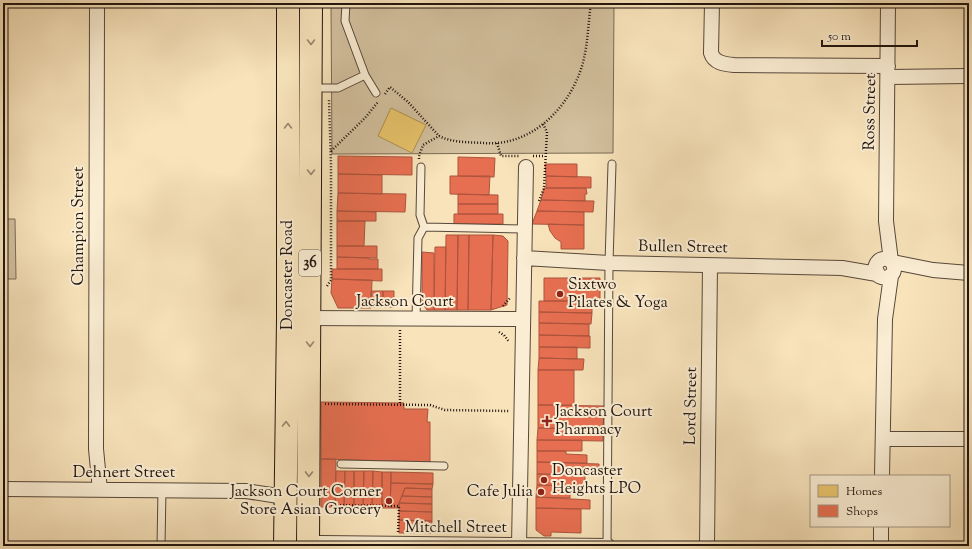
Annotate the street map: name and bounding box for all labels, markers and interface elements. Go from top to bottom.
scale bar [822,22,917,48]
text: 50 m [827,28,851,46]
one-way arrow [307,39,315,45]
street label: Ross Street [859,73,883,151]
one-way arrow [284,123,292,129]
street label: Champion Street [68,166,91,286]
one-way arrow [307,169,315,175]
street label: Doncaster Road [277,220,300,330]
street label: Bullen Street [638,236,729,260]
road number: 36 [299,250,321,276]
place label: Sixtwo Pilates & Yoga [568,274,669,315]
marker: Sixtwo Pilates & Yoga [555,289,565,299]
street label: Jackson Court [355,291,454,314]
one-way arrow [306,341,314,347]
street label: Lord Street [680,366,704,445]
place label: Jackson Court Pharmacy [554,401,653,442]
marker: Jackson Court Pharmacy [542,416,552,426]
one-way arrow [282,421,290,427]
place label: Doncaster Heights LPO [552,460,641,501]
street label: Dehnert Street [73,462,176,485]
one-way arrow [305,471,313,477]
marker: Doncaster Heights LPO [539,475,549,485]
legend [810,475,950,527]
place label: Jackson Court Corner Store Asian Grocery [229,481,381,522]
place label: Cafe Julia [467,481,534,504]
text: Homes [846,483,882,501]
marker: Cafe Julia [536,487,546,497]
marker: Jackson Court Corner Store Asian Grocery [384,496,394,506]
text: Shops [846,503,878,521]
street label: Mitchell Street [405,517,508,540]

